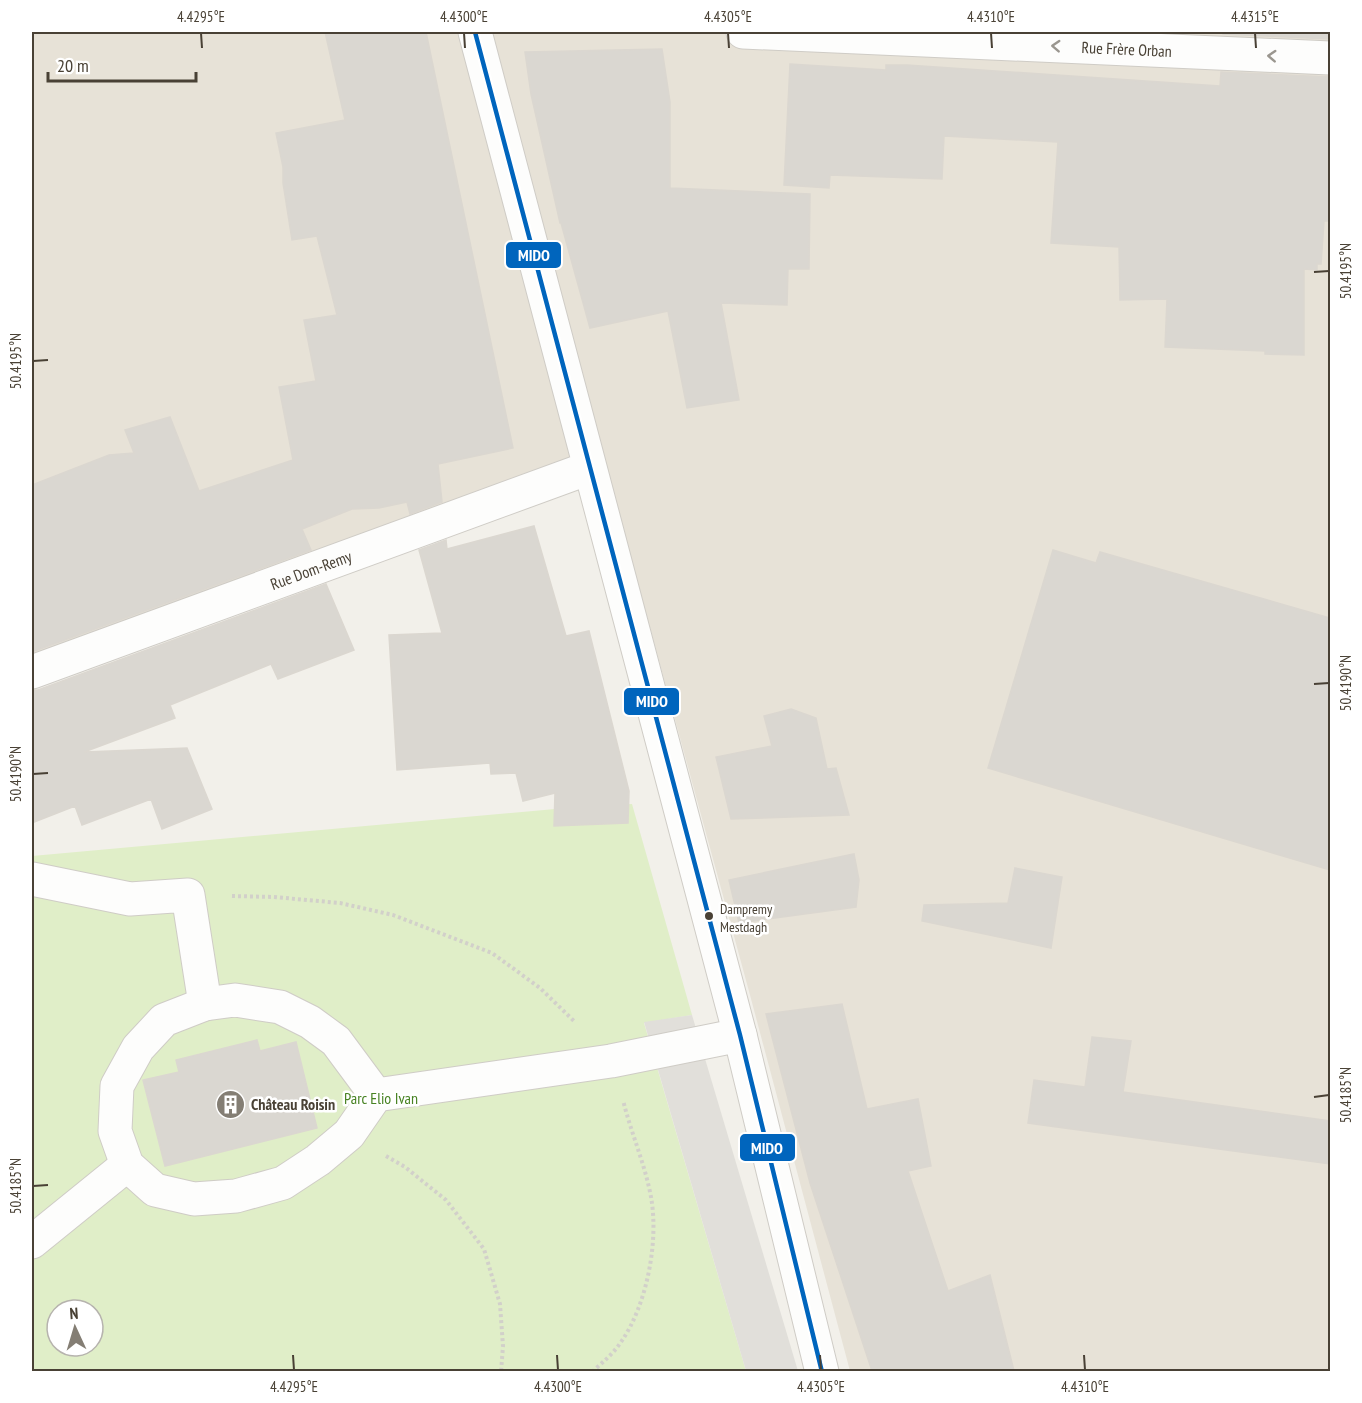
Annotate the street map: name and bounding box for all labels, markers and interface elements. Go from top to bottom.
text: 4.4295°E [177,7,225,26]
text: 4.4300°E [440,7,488,26]
text: 4.4305°E [704,7,752,26]
text: 4.4310°E [967,7,1015,26]
text: 4.4315°E [1231,7,1279,26]
street label: Rue Frère Orban [1081,37,1172,61]
one-way arrow [1052,39,1061,52]
scale bar [48,45,196,83]
one-way arrow [1268,49,1277,62]
text: 20 m [57,54,89,77]
line badge: MIDO [505,241,562,269]
text: 50.4195°N [1336,243,1355,299]
text: MIDO [518,245,550,265]
text: 50.4195°N [6,333,25,389]
street label: Rue Dom-Remy [267,546,354,594]
text: 50.4190°N [1336,655,1355,711]
line badge: MIDO [623,687,680,716]
text: MIDO [636,691,668,711]
text: 50.4190°N [6,746,25,802]
place label: Dampremy Mestdagh [720,900,773,936]
marker: Dampremy Mestdagh [703,910,715,922]
text: 50.4185°N [1336,1067,1355,1123]
building icon: Château Roisin [214,1088,246,1120]
park label: Parc Elio Ivan [344,1088,418,1108]
place label: Château Roisin [251,1094,335,1114]
line badge: MIDO [739,1133,796,1162]
text: MIDO [751,1138,783,1158]
text: 50.4185°N [6,1158,25,1214]
north arrow [45,1298,105,1358]
text: N [69,1303,79,1323]
text: 4.4295°E [270,1377,318,1396]
text: 4.4300°E [534,1377,582,1396]
text: 4.4305°E [797,1377,845,1396]
text: 4.4310°E [1061,1377,1109,1396]

